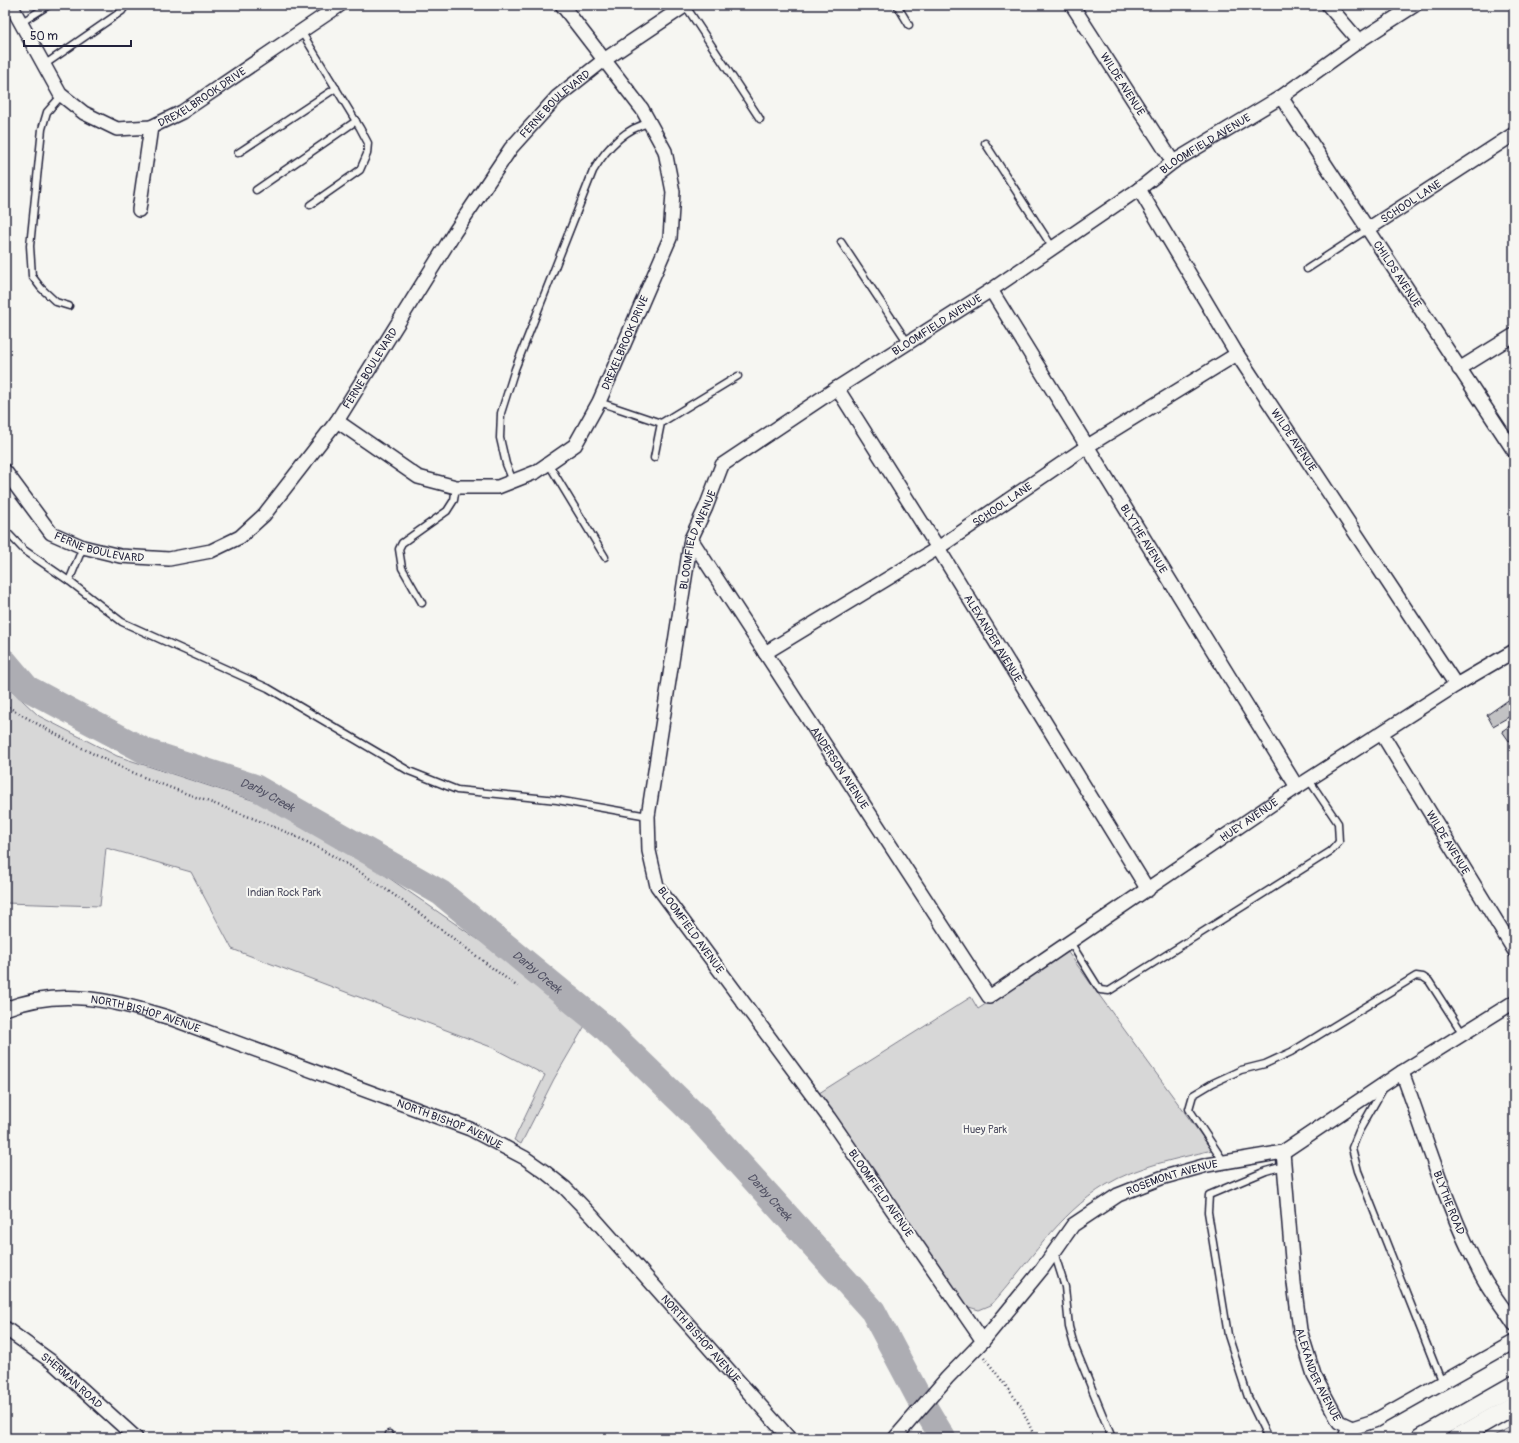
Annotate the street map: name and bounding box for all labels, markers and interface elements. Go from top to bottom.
scale bar [24,22,131,48]
text: 50 m [30,29,58,44]
street label: WILDE AVENUE [1097,50,1148,119]
street label: DREXELBROOK DRIVE [156,65,249,130]
street label: FERNE BOULEVARD [517,67,593,141]
street label: BLOOMFIELD AVENUE [1158,111,1253,177]
street label: SCHOOL LANE [1378,177,1444,226]
street label: CHILDS AVENUE [1370,238,1424,311]
street label: BLOOMFIELD AVENUE [890,291,985,358]
street label: DREXELBROOK DRIVE [599,293,651,392]
street label: FERNE BOULEVARD [340,326,400,411]
street label: WILDE AVENUE [1268,406,1319,474]
street label: SCHOOL LANE [970,480,1035,530]
street label: BLOOMFIELD AVENUE [677,488,719,591]
street label: BLYTHE AVENUE [1117,502,1170,576]
street label: FERNE BOULEVARD [52,529,145,564]
street label: ALEXANDER AVENUE [961,592,1025,685]
street label: ANDERSON AVENUE [808,724,871,812]
water label: Darby Creek [238,776,298,816]
street label: HUEY AVENUE [1218,796,1281,845]
street label: WILDE AVENUE [1423,808,1472,877]
street label: BLOOMFIELD AVENUE [655,884,727,976]
park label: Indian Rock Park [247,886,321,899]
water label: Darby Creek [509,948,565,998]
street label: NORTH BISHOP AVENUE [90,993,202,1036]
street label: NORTH BISHOP AVENUE [395,1097,505,1152]
park label: Huey Park [963,1123,1008,1136]
street label: BLOOMFIELD AVENUE [845,1147,916,1240]
street label: ROSEMONT AVENUE [1125,1157,1219,1198]
street label: BLYTHE ROAD [1430,1169,1467,1237]
water label: Darby Creek [744,1170,795,1225]
street label: NORTH BISHOP AVENUE [658,1292,743,1386]
street label: ALEXANDER AVENUE [1293,1326,1343,1424]
street label: SHERMAN ROAD [38,1350,105,1411]

